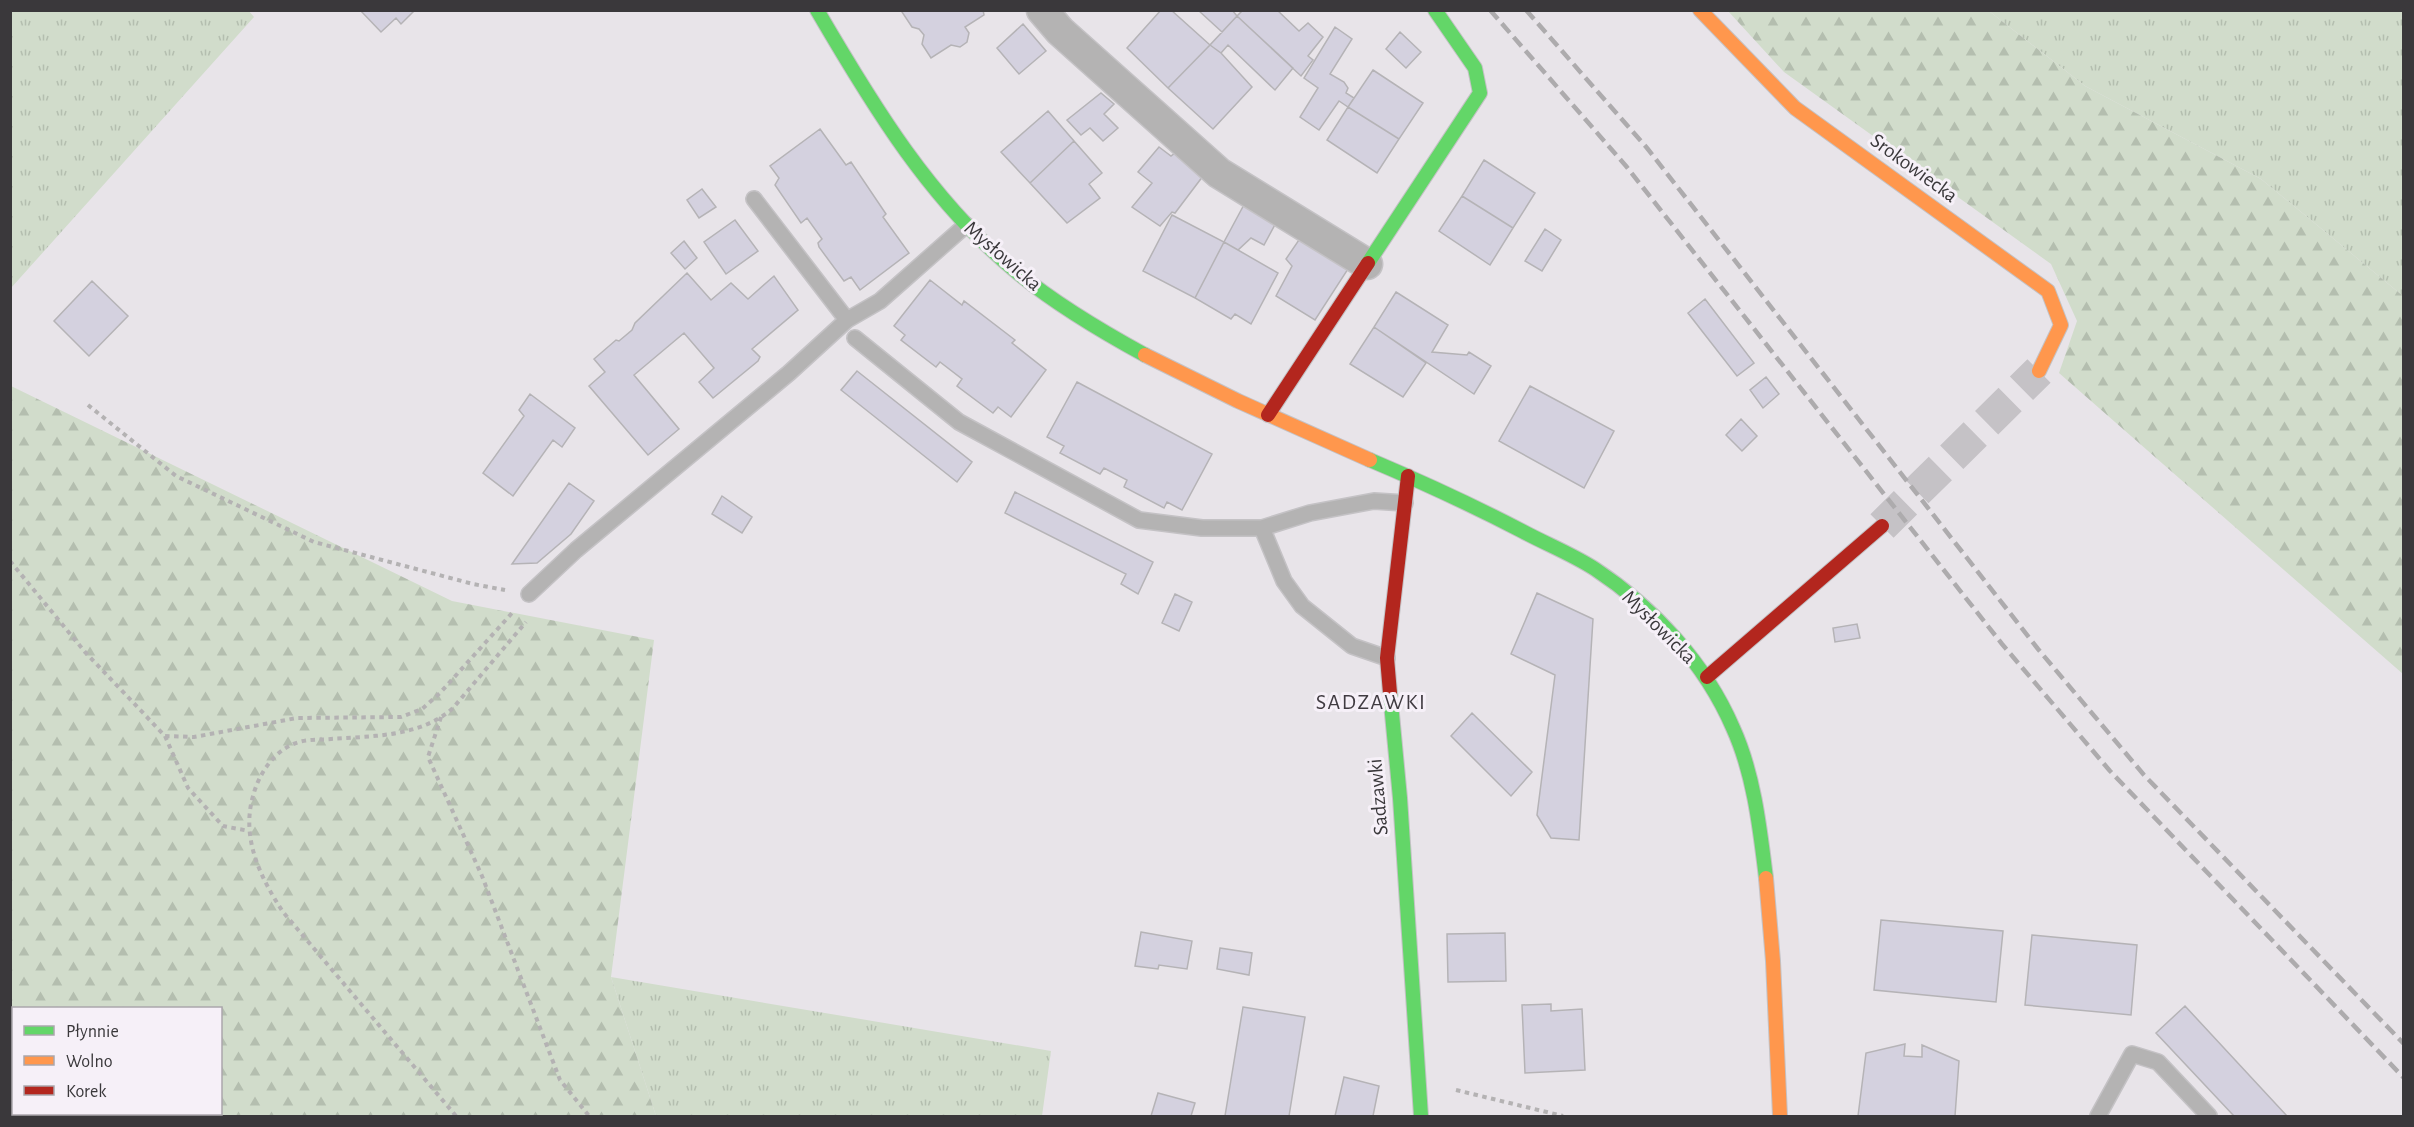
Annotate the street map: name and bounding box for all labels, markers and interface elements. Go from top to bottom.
street label: Srokowiecka [1867,130,1962,207]
street label: Mysłowicka [960,217,1046,295]
street label: Mysłowicka [1618,586,1700,668]
district label: SADZAWKI [1316,691,1426,713]
street label: Sadzawki [1364,758,1392,836]
legend [12,1007,222,1115]
text: Płynnie [66,1023,119,1041]
text: Wolno [66,1053,113,1071]
text: Korek [66,1083,107,1101]

